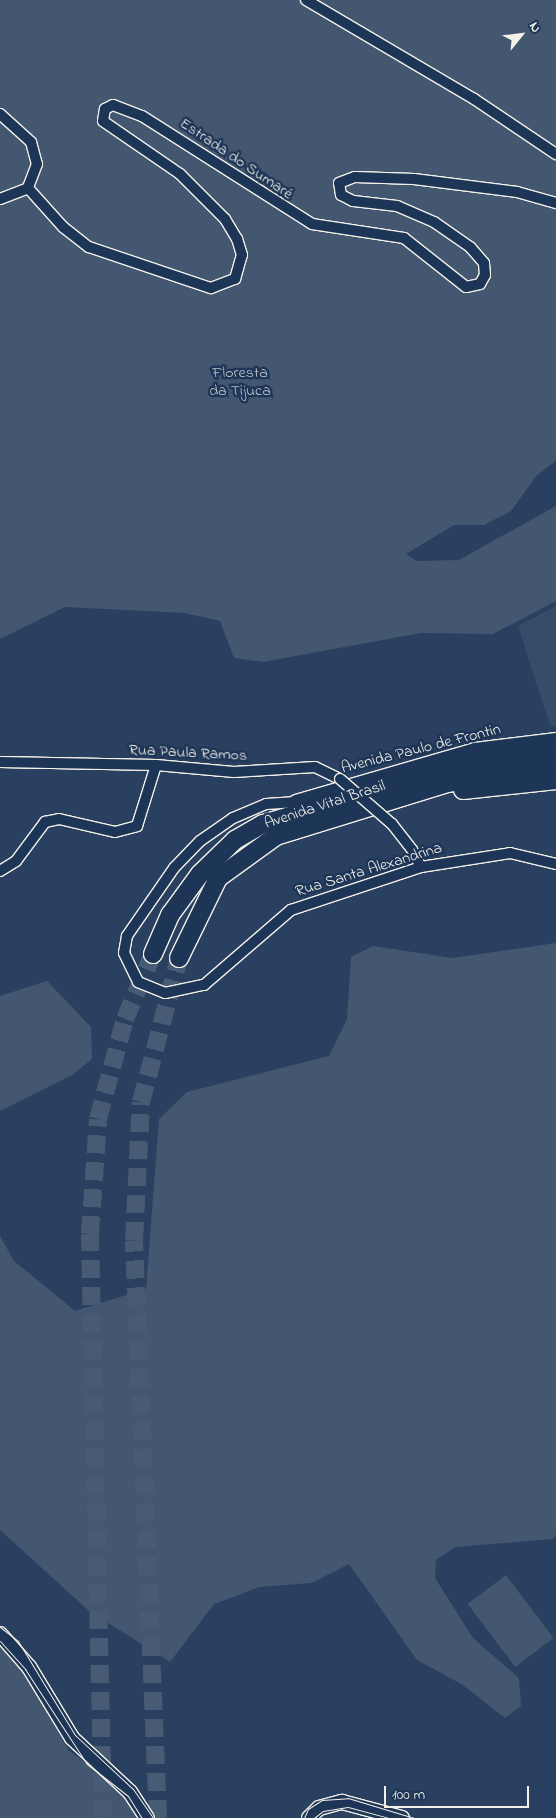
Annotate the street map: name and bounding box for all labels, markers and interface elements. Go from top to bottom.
north arrow [496,10,546,60]
text: N [523,18,546,37]
street label: Estrada do Sumaré [176,114,296,204]
park label: Floresta da Tijuca [209,363,271,401]
street label: Avenida Paulo de Frontin [339,720,503,778]
street label: Rua Paula Ramos [128,740,248,766]
street label: Avenida Vital Brasil [262,776,388,834]
street label: Rua Santa Alexandrina [293,839,445,901]
scale bar [386,1776,531,1808]
text: 100 m [392,1784,425,1806]

